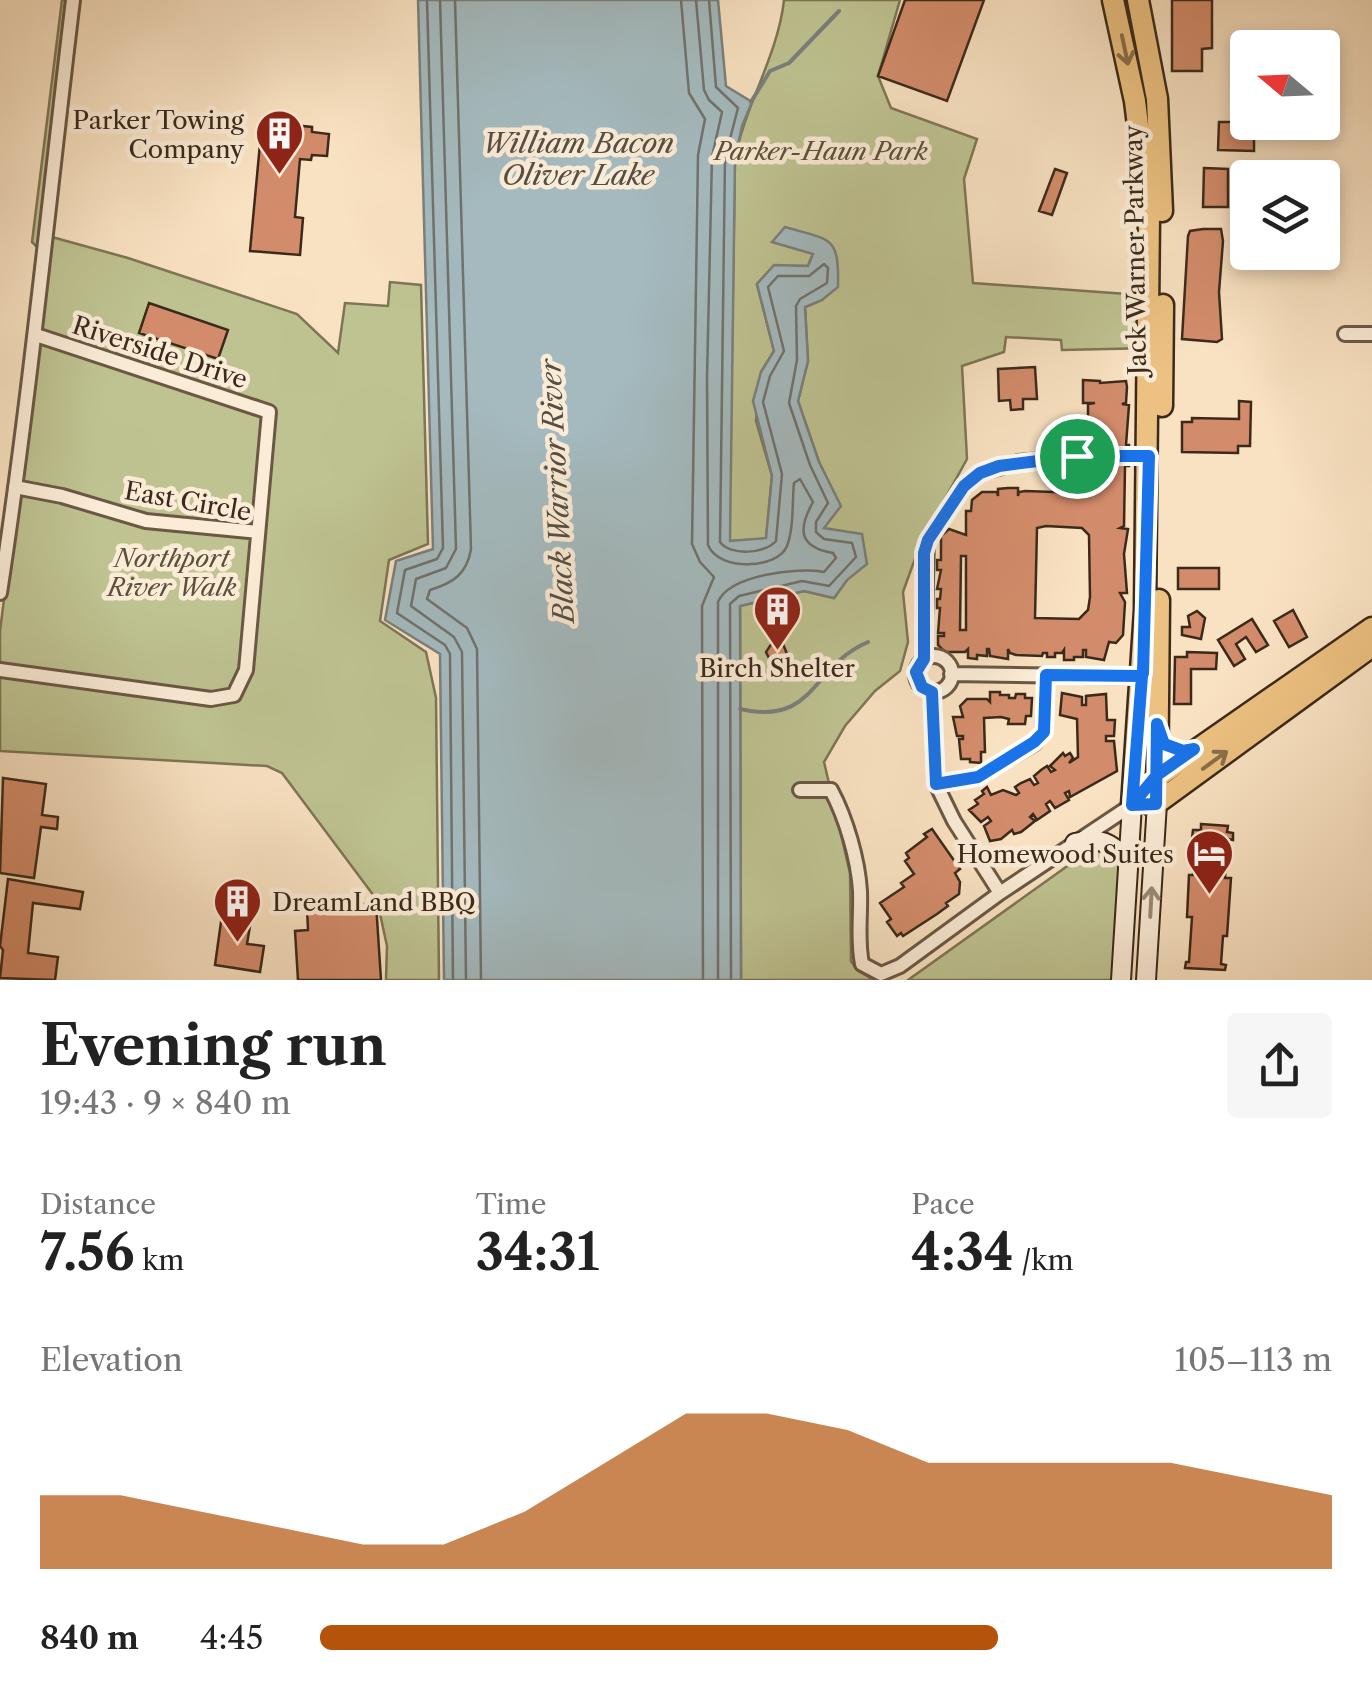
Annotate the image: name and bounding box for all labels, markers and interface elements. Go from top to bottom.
north arrow [1230,30,1340,140]
map controls [1230,30,1340,270]
one-way arrow [1117,33,1136,65]
place label: Parker Towing Company [73,105,245,165]
building icon: Parker Towing Company [253,108,305,176]
street label: Jack Warner Parkway [1118,124,1153,379]
water label: William Bacon Oliver Lake [482,126,674,192]
park label: Parker-Haun Park [712,136,928,167]
button: layers [1230,160,1340,270]
street label: Riverside Drive [68,310,251,395]
water label: Black Warrior River [533,356,581,626]
pin [1035,414,1120,499]
icon: arrive [1050,429,1105,484]
street label: East Circle [122,475,254,528]
park label: Northport River Walk [105,543,237,603]
building icon: Birch Shelter [751,584,803,652]
place label: Birch Shelter [699,653,855,684]
one-way arrow [1201,750,1228,771]
hotel icon: Homewood Suites [1183,828,1235,896]
place label: Homewood Suites [957,839,1174,870]
building icon: DreamLand BBQ [211,876,263,944]
place label: DreamLand BBQ [272,887,476,918]
one-way arrow [1142,887,1161,919]
text: Evening run [40,1012,387,1079]
button: share [1227,1013,1332,1118]
text: 19:43 · 9 × 840 m [40,1083,291,1122]
text: Distance [40,1187,156,1221]
text: Time [476,1187,546,1221]
text: Pace [911,1187,975,1221]
text: 7.56 [40,1221,135,1283]
text: 34:31 [476,1221,599,1283]
text: 4:34 [911,1221,1014,1283]
text: km [135,1243,184,1277]
text: /km [1014,1243,1074,1277]
text: Elevation [40,1340,183,1379]
text: 105–113 m [1175,1340,1332,1379]
text: 840 m [40,1618,139,1657]
text: 4:45 [200,1618,263,1657]

